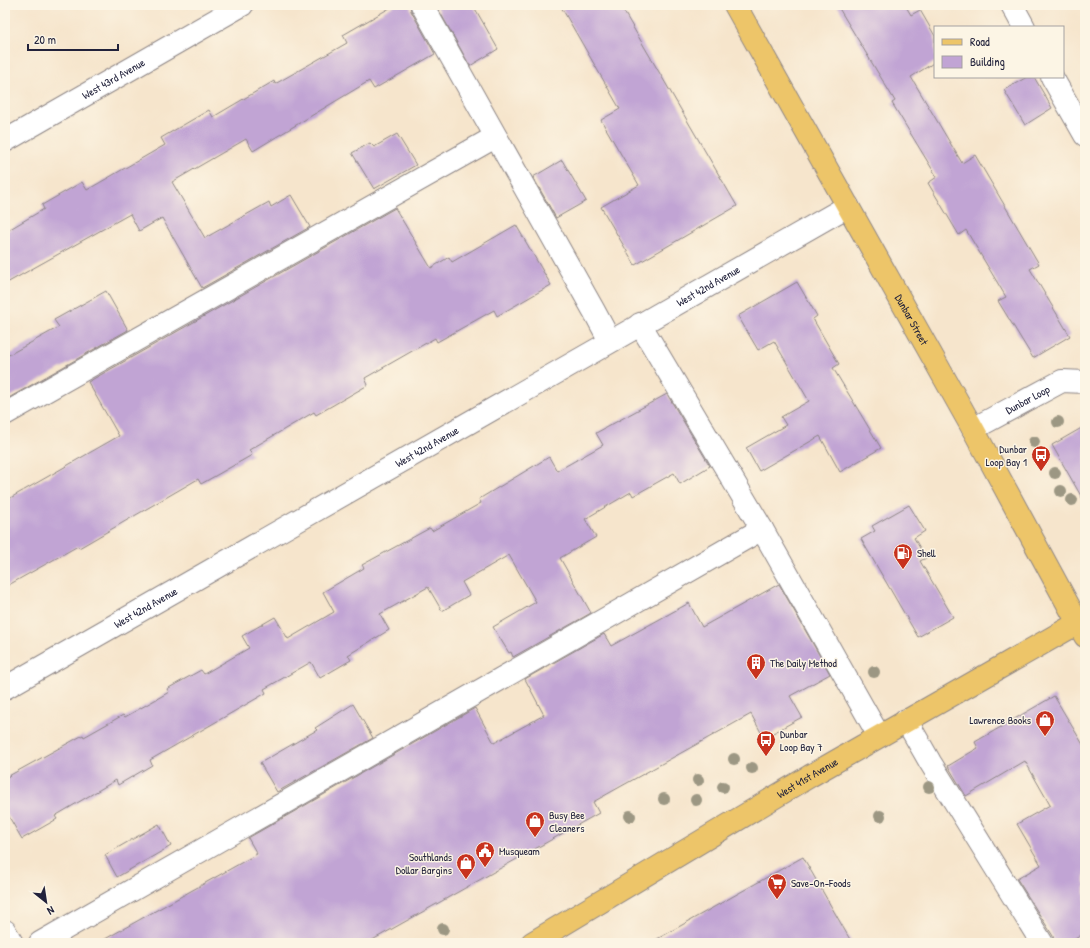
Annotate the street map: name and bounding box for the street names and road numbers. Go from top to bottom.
street label: West 43rd Avenue [80,55,148,102]
street label: West 42nd Avenue [674,262,743,310]
street label: Dunbar Street [892,292,932,348]
street label: Dunbar Loop [1003,382,1052,417]
street label: West 42nd Avenue [393,423,462,470]
street label: West 42nd Avenue [111,584,180,631]
street label: West 41st Avenue [774,754,841,801]

